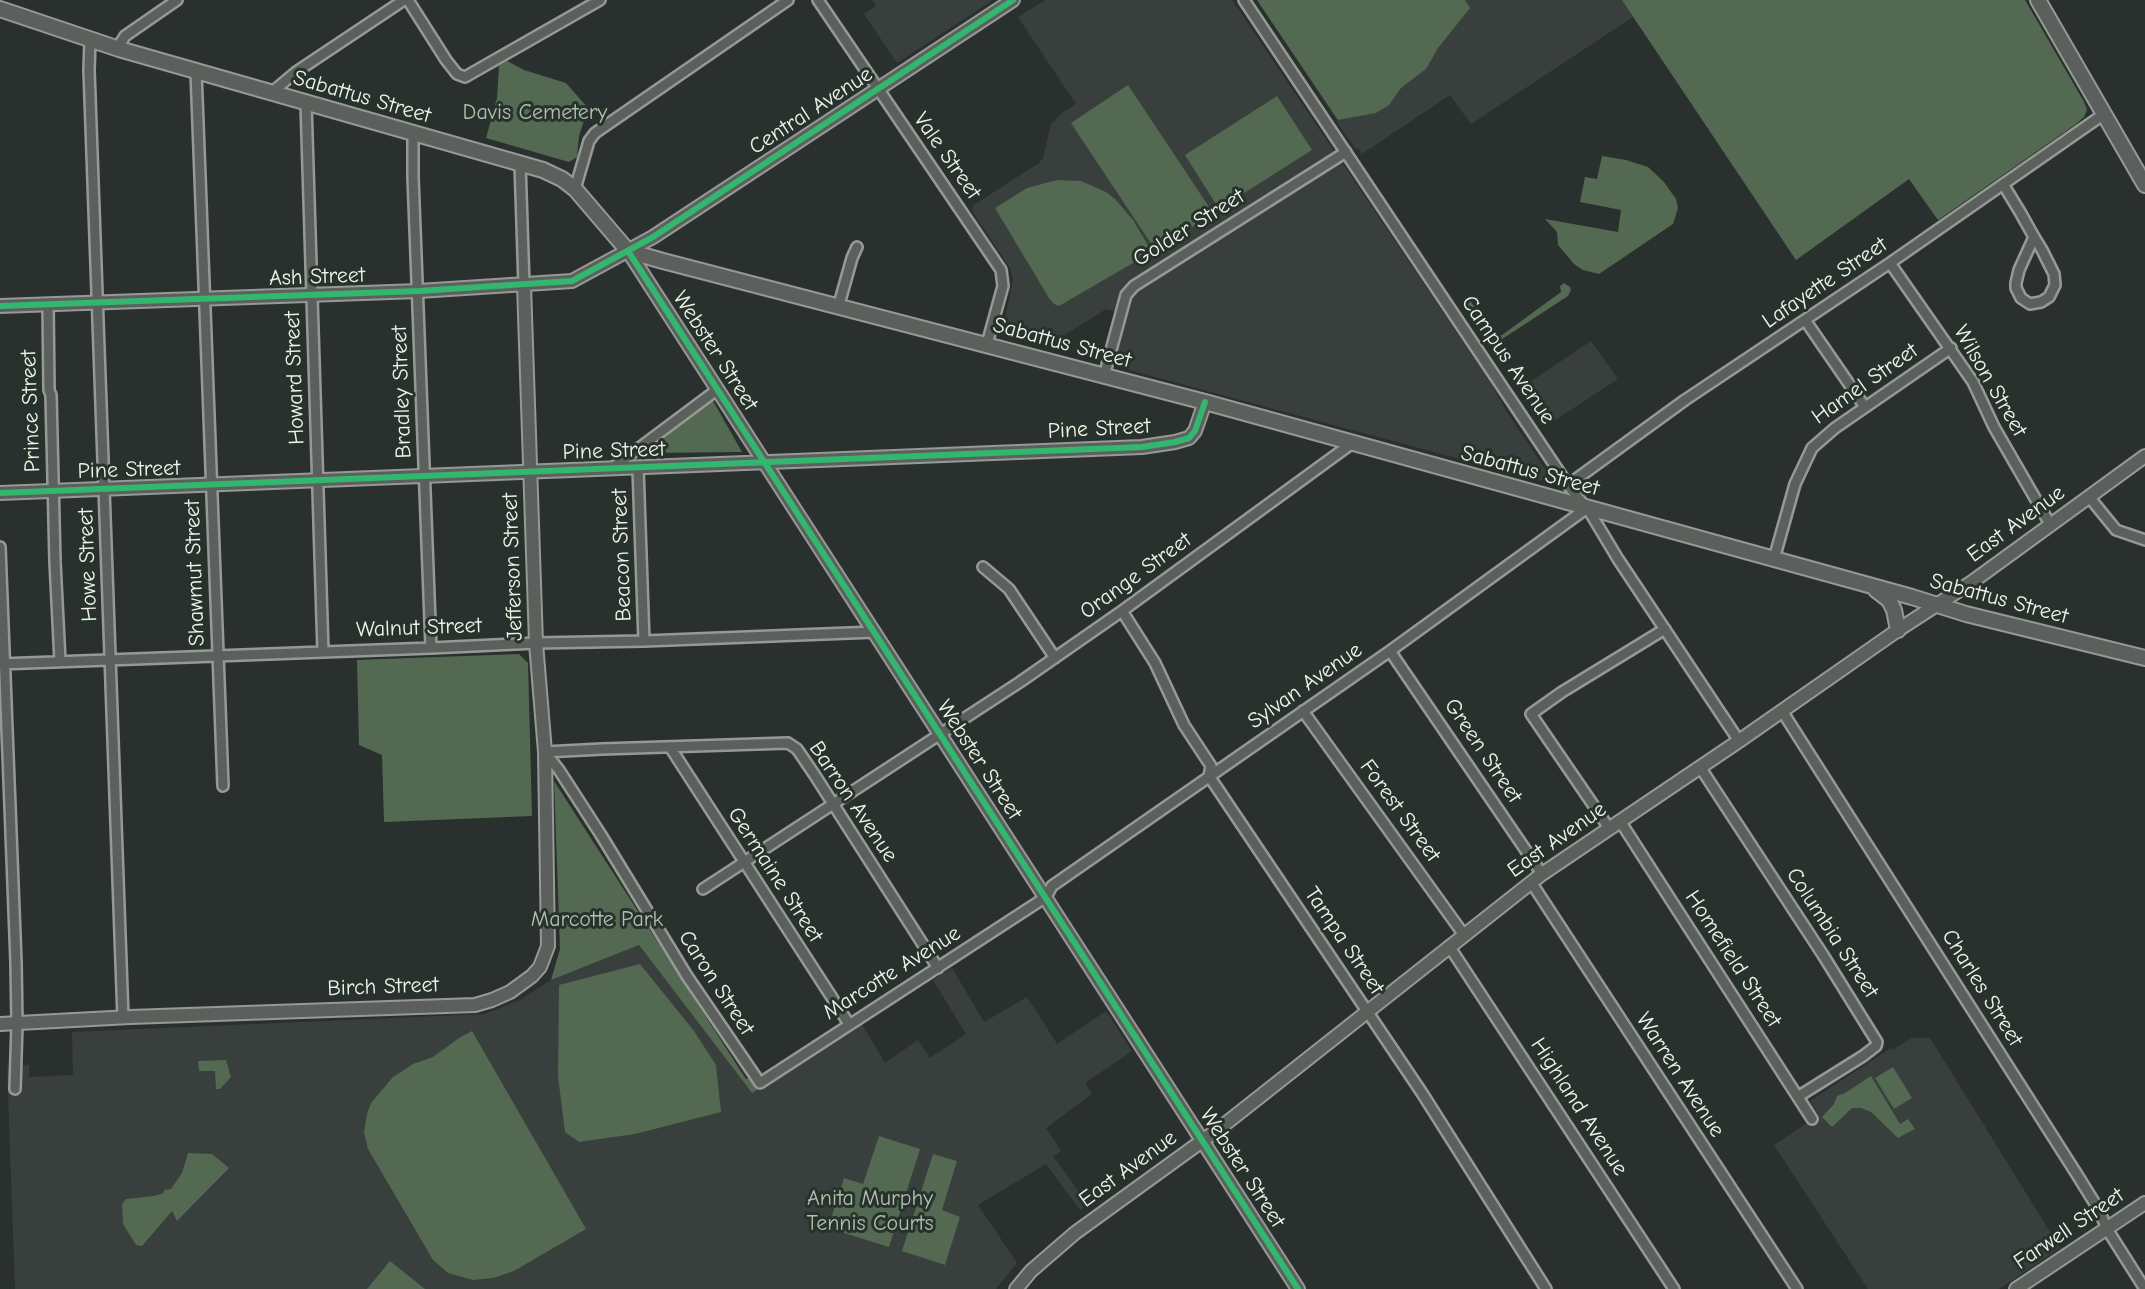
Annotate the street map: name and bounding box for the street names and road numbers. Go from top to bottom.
street label: Central Avenue [744,61,878,161]
street label: Sabattus Street [290,65,434,129]
street label: Vale Street [907,107,987,205]
street label: Golder Street [1129,183,1249,273]
street label: Lafayette Street [1758,232,1892,334]
street label: Ash Street [268,262,366,292]
street label: Webster Street [667,286,763,416]
street label: Campus Avenue [1455,291,1561,429]
street label: Howard Street [279,311,311,445]
street label: Sabattus Street [990,312,1134,374]
street label: Wilson Street [1948,321,2032,441]
street label: Bradley Street [386,325,418,459]
street label: Hamel Street [1807,338,1923,430]
street label: Prince Street [16,349,46,473]
street label: Pine Street [1047,413,1151,445]
street label: Pine Street [562,436,666,466]
street label: Sabattus Street [1458,440,1602,502]
street label: Pine Street [77,455,181,485]
street label: East Avenue [1962,480,2070,568]
street label: Beacon Street [606,488,638,622]
street label: Jefferson Street [497,493,529,641]
street label: Shawmut Street [179,499,211,647]
street label: Howe Street [73,508,103,622]
street label: Orange Street [1075,527,1197,625]
street label: Sabattus Street [1927,568,2071,630]
street label: Walnut Street [356,613,482,643]
street label: Sylvan Avenue [1243,637,1367,735]
street label: Green Street [1438,694,1528,808]
street label: Webster Street [931,695,1027,825]
street label: Barron Avenue [803,736,903,868]
street label: Forest Street [1354,755,1446,867]
street label: East Avenue [1503,796,1611,884]
street label: Germaine Street [722,803,828,947]
street label: Columbia Street [1780,863,1884,1003]
street label: Tampa Street [1298,882,1390,1000]
street label: Homefield Street [1679,886,1787,1032]
street label: Marcotte Avenue [818,920,966,1026]
street label: Charles Street [1936,925,2028,1051]
street label: Caron Street [672,926,760,1040]
street label: Birch Street [327,972,439,1002]
street label: Warren Avenue [1630,1008,1730,1142]
street label: Highland Avenue [1525,1033,1633,1181]
street label: Webster Street [1194,1103,1290,1233]
street label: East Avenue [1074,1125,1182,1213]
street label: Farwell Street [2009,1182,2129,1276]

